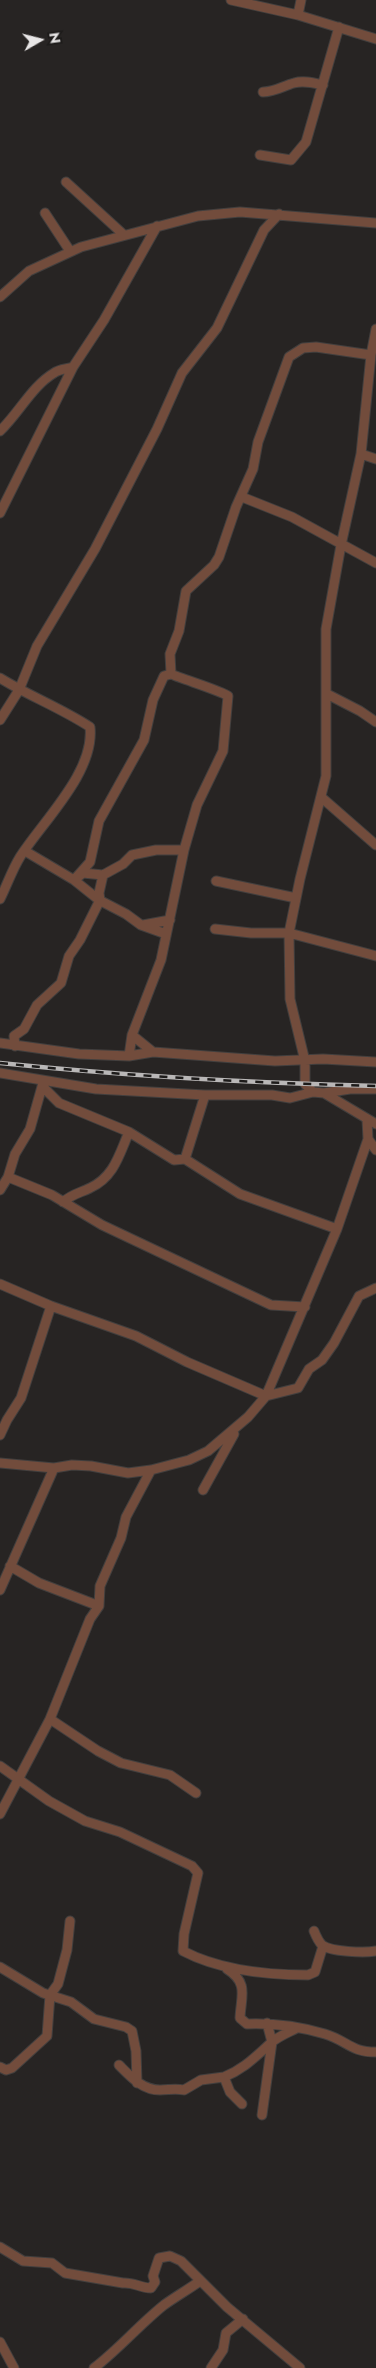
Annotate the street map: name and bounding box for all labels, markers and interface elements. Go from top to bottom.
north arrow [15,15,65,65]
text: N [44,31,66,45]

